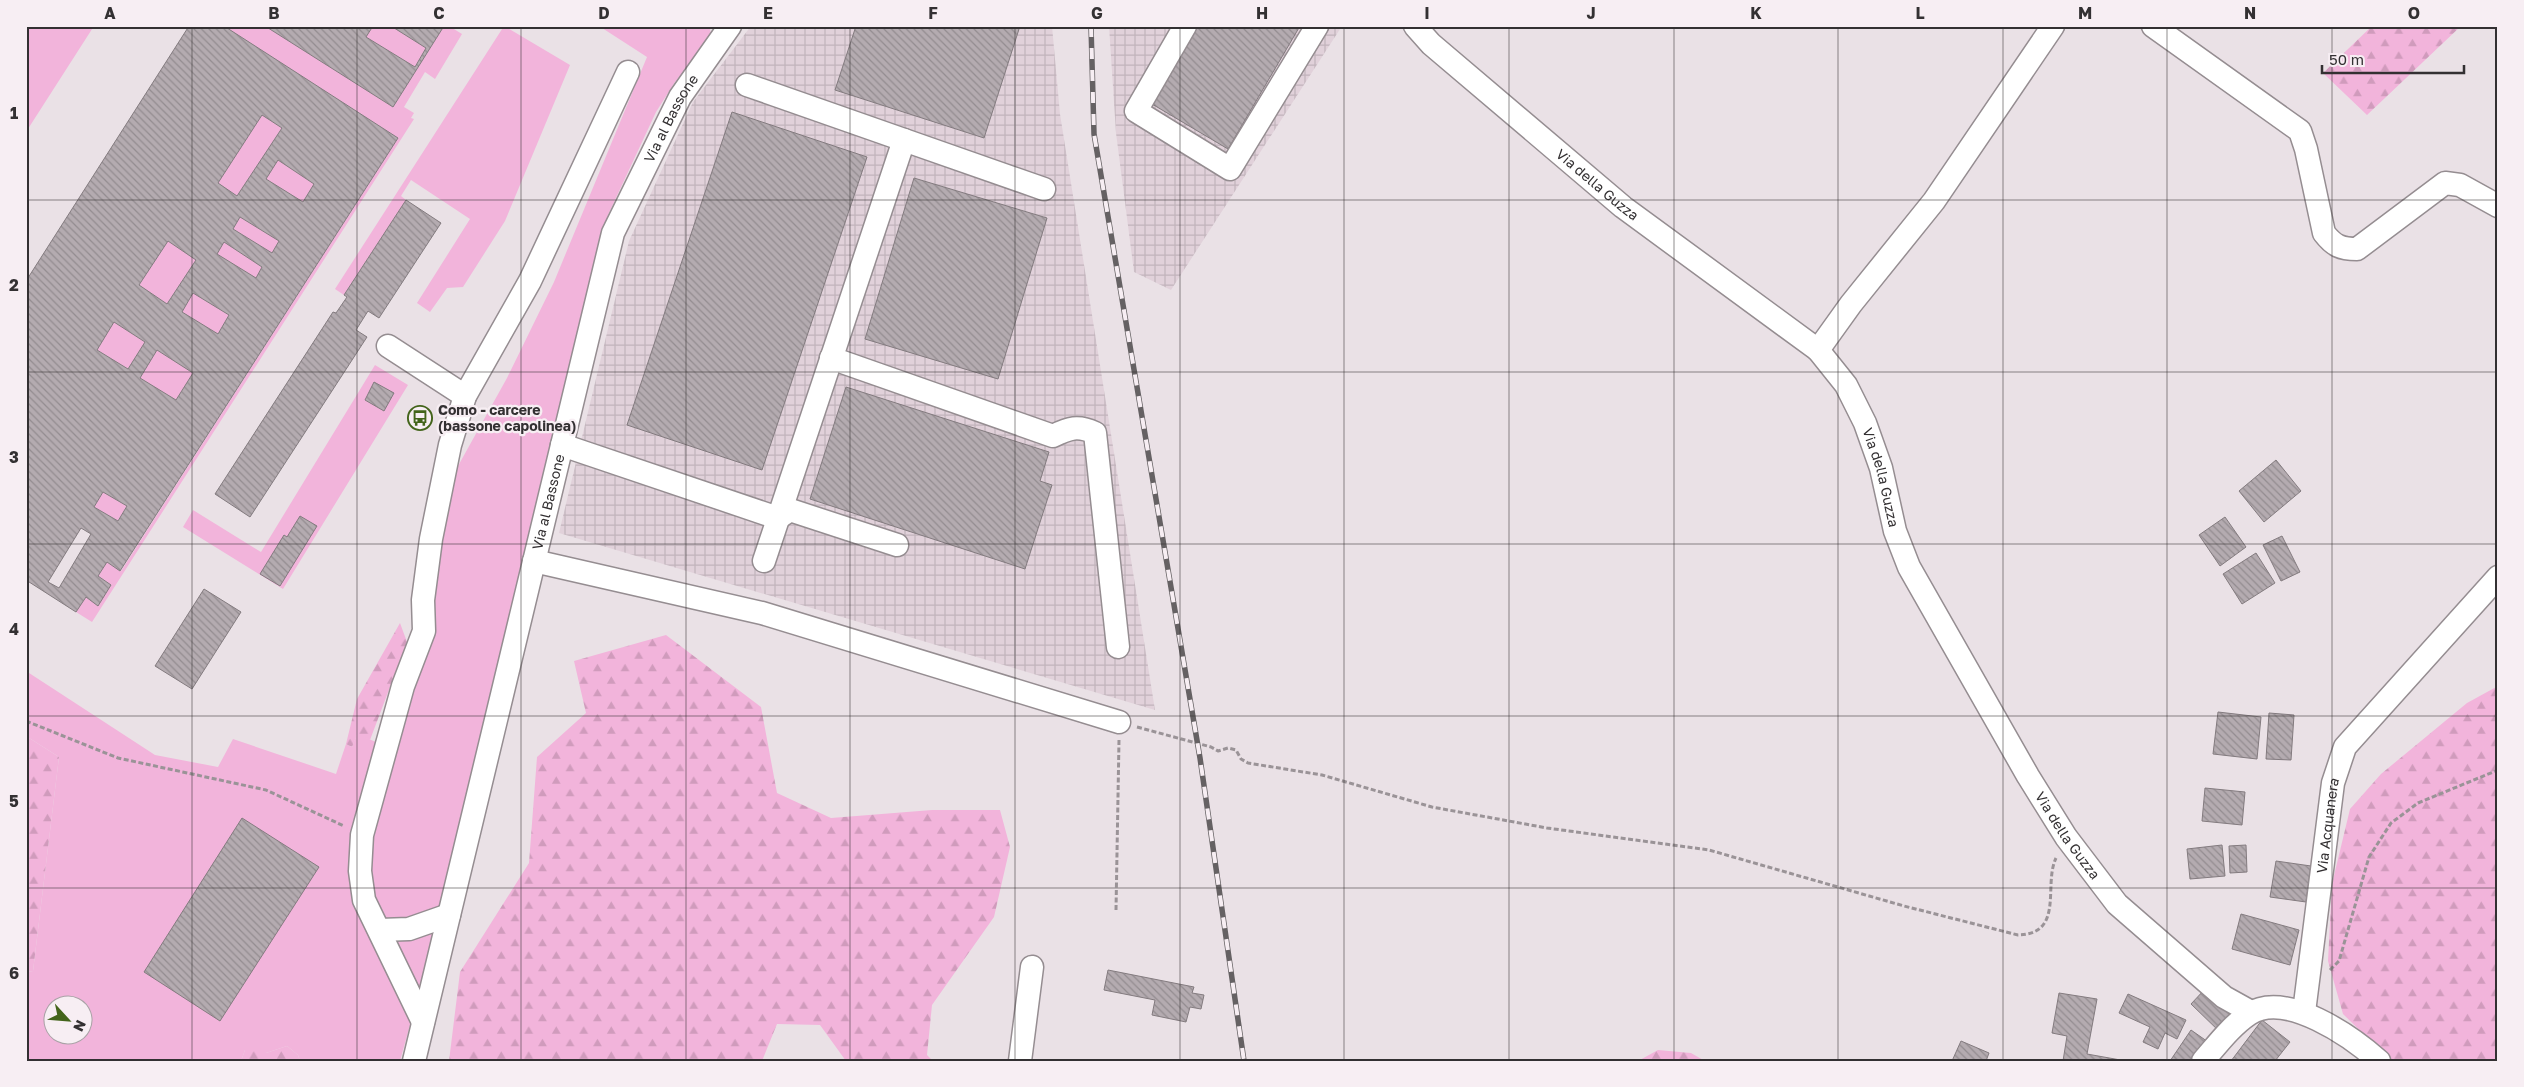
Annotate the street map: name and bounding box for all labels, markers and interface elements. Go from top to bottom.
text: A [104,3,116,23]
text: B [268,3,280,23]
text: C [433,3,445,23]
text: D [598,3,610,23]
text: E [763,3,773,23]
text: F [928,3,938,23]
text: G [1091,3,1103,23]
text: H [1256,3,1268,23]
text: I [1424,3,1430,23]
text: J [1586,3,1596,23]
text: K [1750,3,1762,23]
text: L [1915,3,1925,23]
text: M [2078,3,2092,23]
text: N [2244,3,2256,23]
text: O [2408,3,2420,23]
scale bar [2322,42,2464,74]
text: 50 m [2329,50,2364,68]
street label: Via al Bassone [640,71,701,165]
text: 1 [10,103,18,123]
street label: Via della Guzza [1553,145,1642,224]
text: 2 [9,275,19,295]
place label: Como - carcere (bassone capolinea) [438,401,576,434]
bus stop icon: Como - carcere (bassone capolinea) [407,405,433,431]
street label: Via della Guzza [1859,425,1903,529]
text: 3 [9,447,19,467]
street label: Via al Bassone [528,452,568,551]
text: 4 [9,619,19,639]
street label: Via Acquanera [2313,775,2342,874]
street label: Via della Guzza [2032,788,2104,882]
text: 5 [9,791,19,811]
text: 6 [9,963,19,983]
north arrow [42,994,92,1044]
text: N [70,1017,90,1034]

